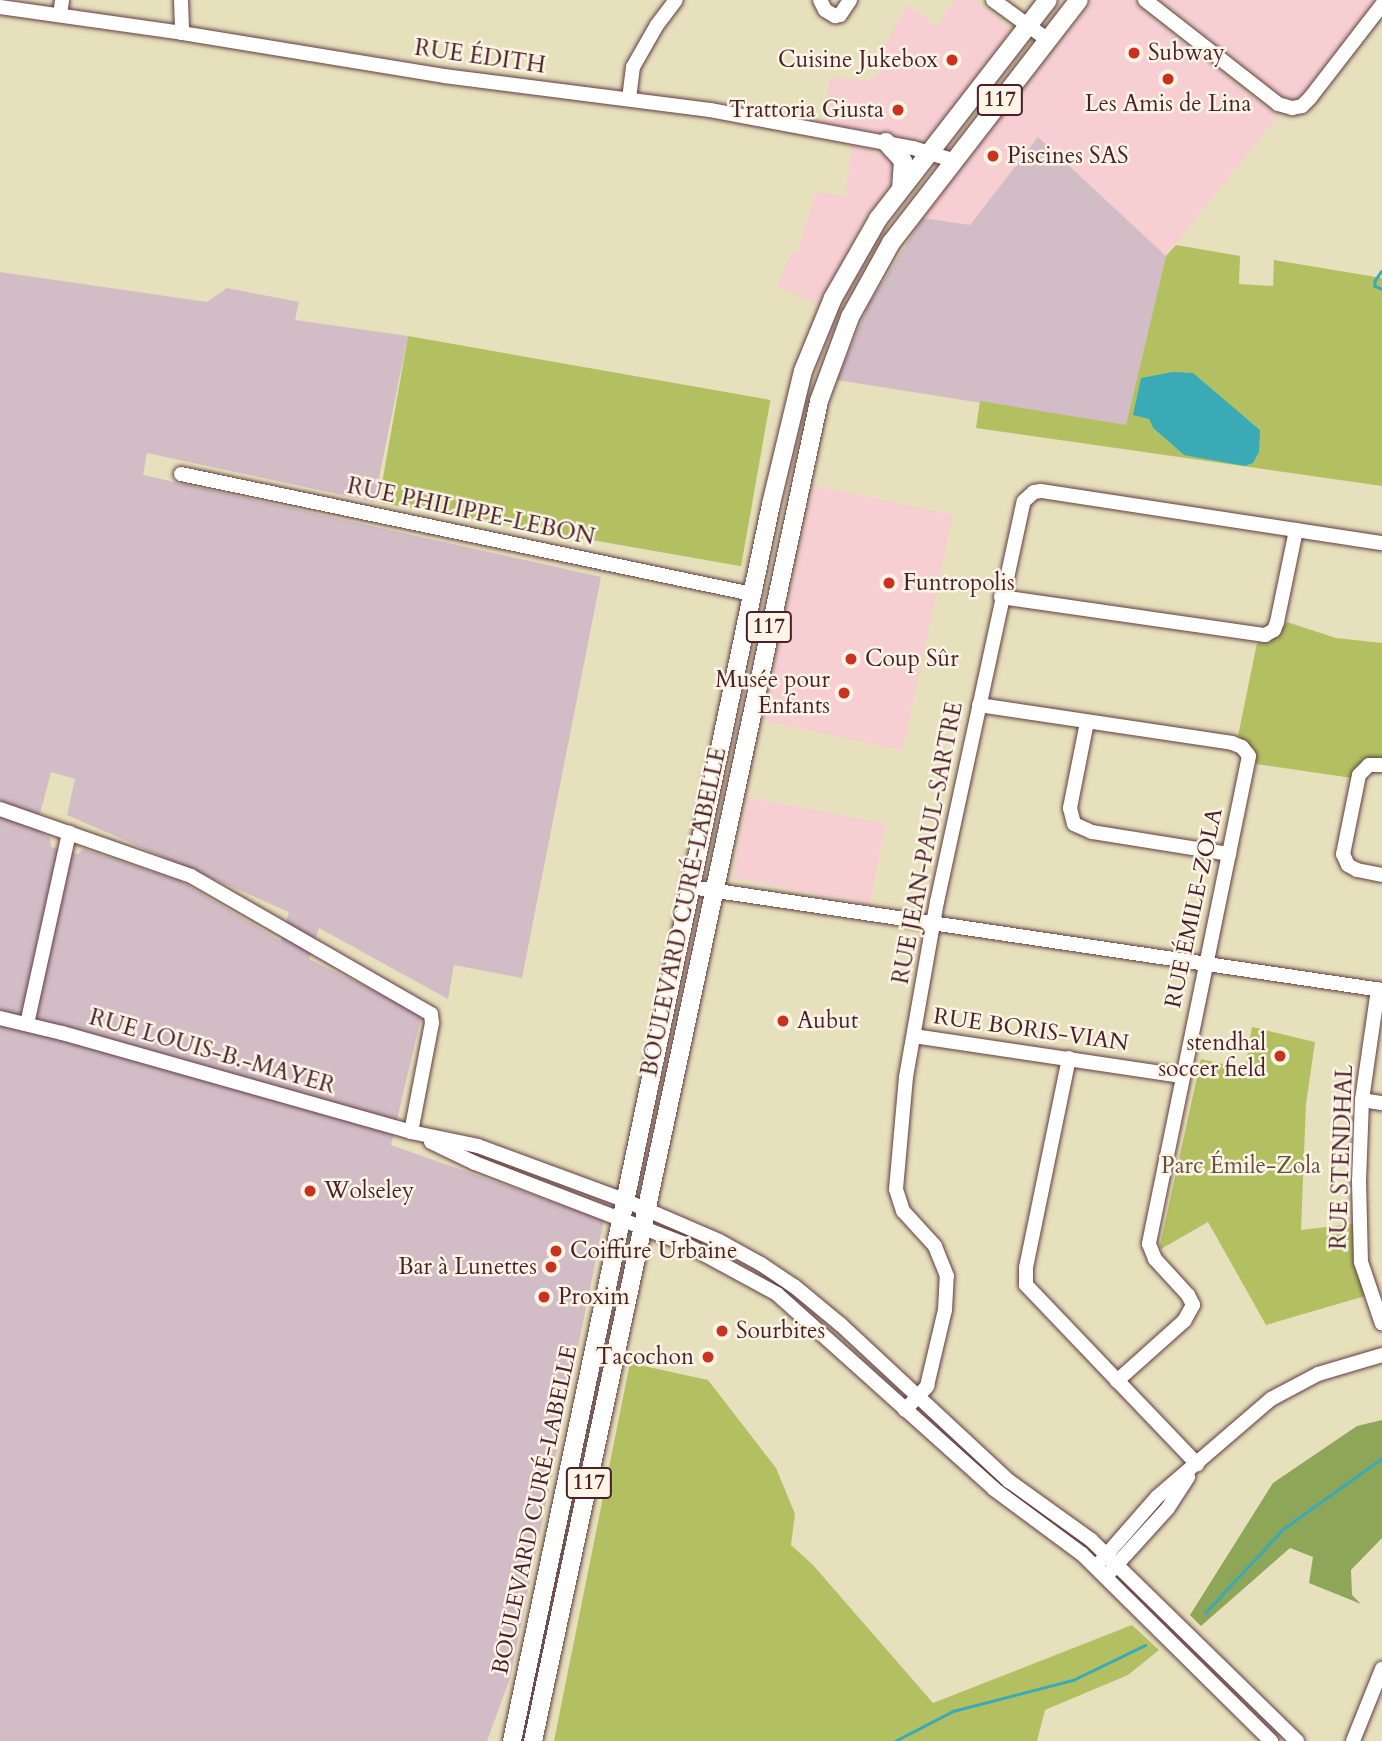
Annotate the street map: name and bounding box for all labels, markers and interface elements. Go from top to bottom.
street label: RUE ÉDITH [413,34,547,80]
place label: Subway [1148,39,1225,67]
marker: Subway [1126,45,1142,61]
place label: Cuisine Jukebox [778,46,938,74]
marker: Cuisine Jukebox [944,52,960,68]
marker: Les Amis de Lina [1160,71,1176,87]
road number: 117 [976,82,1024,118]
place label: Les Amis de Lina [1085,90,1251,118]
place label: Trattoria Giusta [729,96,884,124]
marker: Trattoria Giusta [890,102,906,118]
place label: Piscines SAS [1007,142,1129,170]
marker: Piscines SAS [985,148,1001,164]
street label: RUE PHILIPPE-LEBON [345,472,597,552]
place label: Funtropolis [903,569,1015,597]
marker: Funtropolis [881,575,897,591]
road number: 117 [744,610,794,644]
place label: Coup Sûr [865,645,959,673]
marker: Coup Sûr [843,651,859,667]
place label: Musée pour Enfants [715,666,830,720]
marker: Musée pour Enfants [836,685,852,701]
street label: RUE JEAN-PAUL-SARTRE [887,699,969,987]
street label: BOULEVARD CURÉ-LABELLE [636,745,732,1079]
street label: RUE ÉMILE-ZOLA [1159,806,1229,1010]
street label: RUE BORIS-VIAN [932,1003,1130,1057]
street label: RUE LOUIS-B.-MAYER [86,1004,338,1100]
place label: Aubut [797,1007,858,1035]
marker: Aubut [775,1013,791,1029]
place label: stendhal soccer field [1158,1029,1266,1083]
marker: stendhal soccer field [1272,1048,1288,1064]
street label: RUE STENDHAL [1325,1064,1359,1250]
park label: Parc Émile-Zola [1161,1152,1321,1180]
place label: Wolseley [324,1177,414,1205]
marker: Wolseley [302,1183,318,1199]
place label: Coiffure Urbaine [570,1237,737,1265]
marker: Coiffure Urbaine [548,1243,564,1259]
place label: Bar à Lunettes [398,1253,537,1281]
marker: Bar à Lunettes [543,1259,559,1275]
place label: Proxim [558,1283,630,1311]
marker: Proxim [536,1289,552,1305]
place label: Sourbites [736,1317,825,1345]
marker: Sourbites [714,1323,730,1339]
street label: BOULEVARD CURÉ-LABELLE [487,1343,583,1677]
place label: Tacochon [596,1343,694,1371]
marker: Tacochon [700,1349,716,1365]
road number: 117 [564,1466,614,1500]

